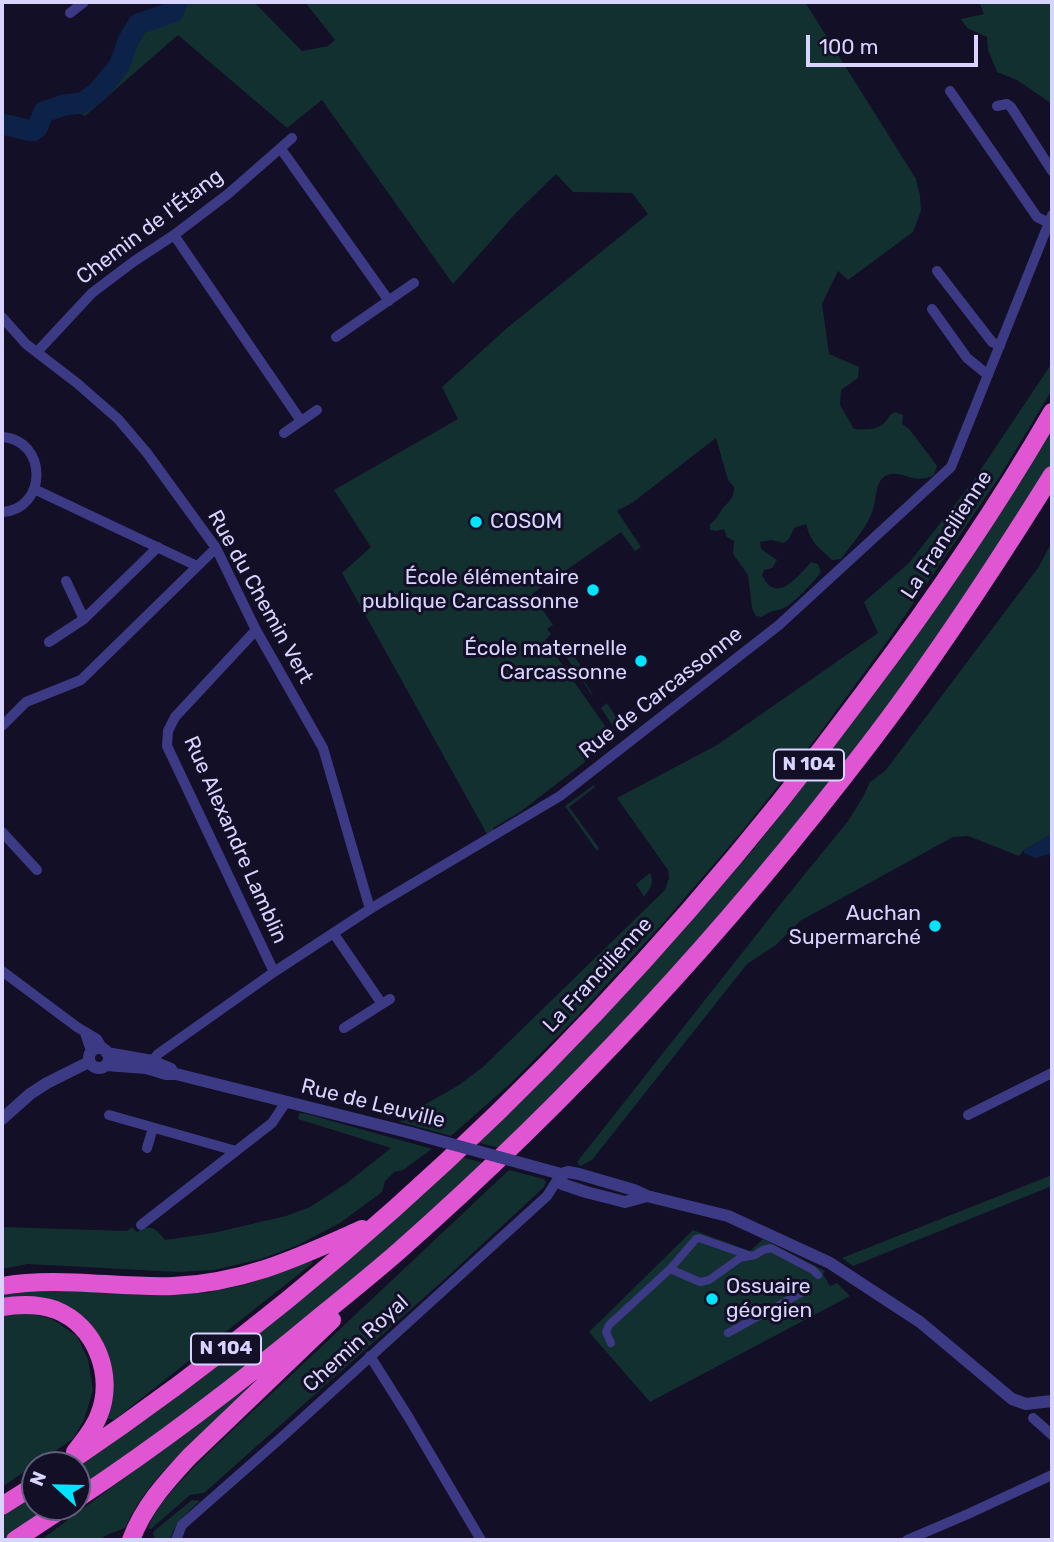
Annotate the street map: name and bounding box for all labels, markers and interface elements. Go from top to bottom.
scale bar [809,21,981,65]
text: 100 m [819,34,878,59]
street label: Chemin de l'Étang [72,164,228,290]
street label: La Francilienne [896,466,998,604]
street label: Rue du Chemin Vert [202,506,318,688]
place label: COSOM [490,509,562,535]
marker: COSOM [468,514,484,530]
place label: École élémentaire publique Carcassonne [362,565,579,615]
marker: École élémentaire publique Carcassonne [585,582,601,598]
street label: Rue de Carcassonne [574,622,748,764]
place label: École maternelle Carcassonne [464,636,627,686]
marker: École maternelle Carcassonne [633,653,649,669]
street label: Rue Alexandre Lamblin [178,732,292,948]
road number: N 104 [774,750,844,780]
place label: Auchan Supermarché [789,901,921,951]
street label: La Francilienne [538,912,658,1038]
marker: Auchan Supermarché [927,918,943,934]
street label: Rue de Leuville [298,1074,448,1134]
place label: Ossuaire géorgien [726,1274,812,1324]
street label: Chemin Royal [298,1290,414,1398]
marker: Ossuaire géorgien [704,1291,720,1307]
road number: N 104 [191,1334,261,1364]
north arrow [21,1451,91,1521]
text: N [25,1468,51,1489]

